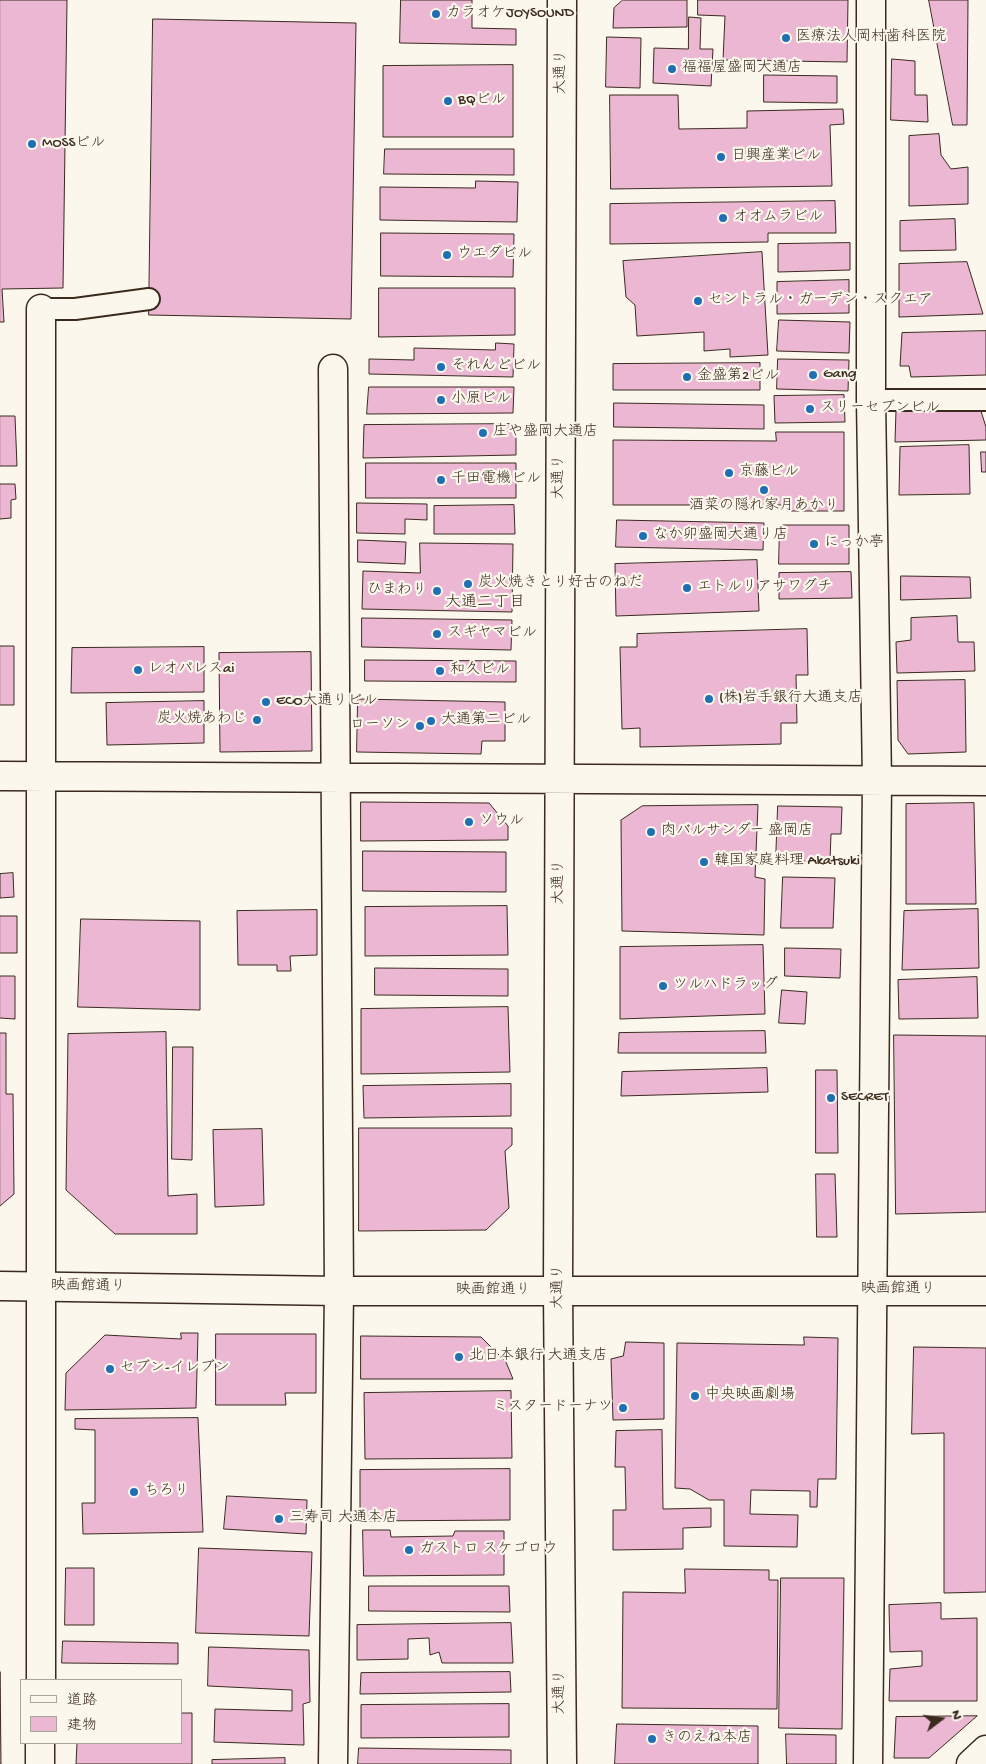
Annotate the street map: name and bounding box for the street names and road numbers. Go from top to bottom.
street label: 大通り [553,50,571,94]
street label: 大通り [551,455,569,499]
street label: 大通り [551,860,569,904]
street label: 大通り [550,1264,568,1310]
street label: 映画館通り [50,1277,126,1297]
street label: 映画館通り [861,1281,935,1299]
street label: 映画館通り [456,1282,530,1300]
street label: 大通り [552,1670,570,1714]

